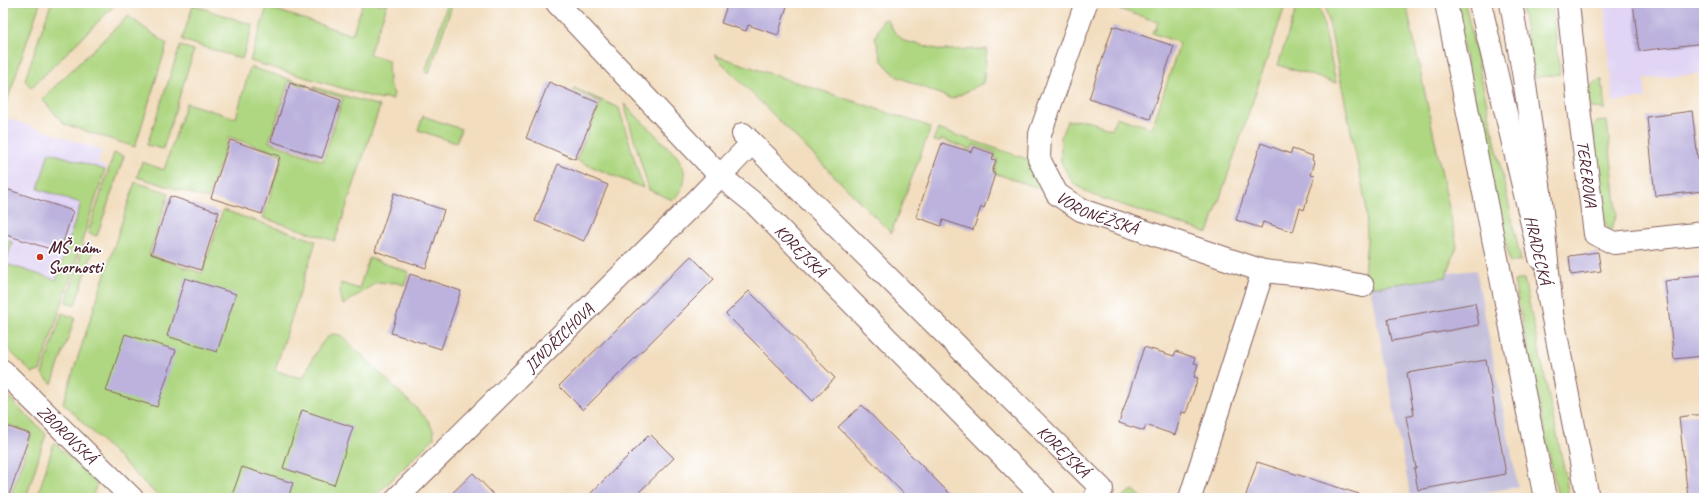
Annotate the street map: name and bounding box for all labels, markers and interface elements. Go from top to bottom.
street label: TEREROVA [1573,140,1602,210]
street label: VORONĚŽSKÁ [1052,186,1143,240]
street label: HRADECKÁ [1520,213,1558,289]
street label: KOREJSKÁ [770,220,833,283]
place label: MŠ nám. Svornosti [48,237,105,278]
marker: MŠ nám. Svornosti [35,252,45,262]
street label: JINDŘICHOVA [519,298,598,377]
street label: ZBOROVSKÁ [33,400,104,470]
street label: KOREJSKÁ [1033,421,1097,483]

